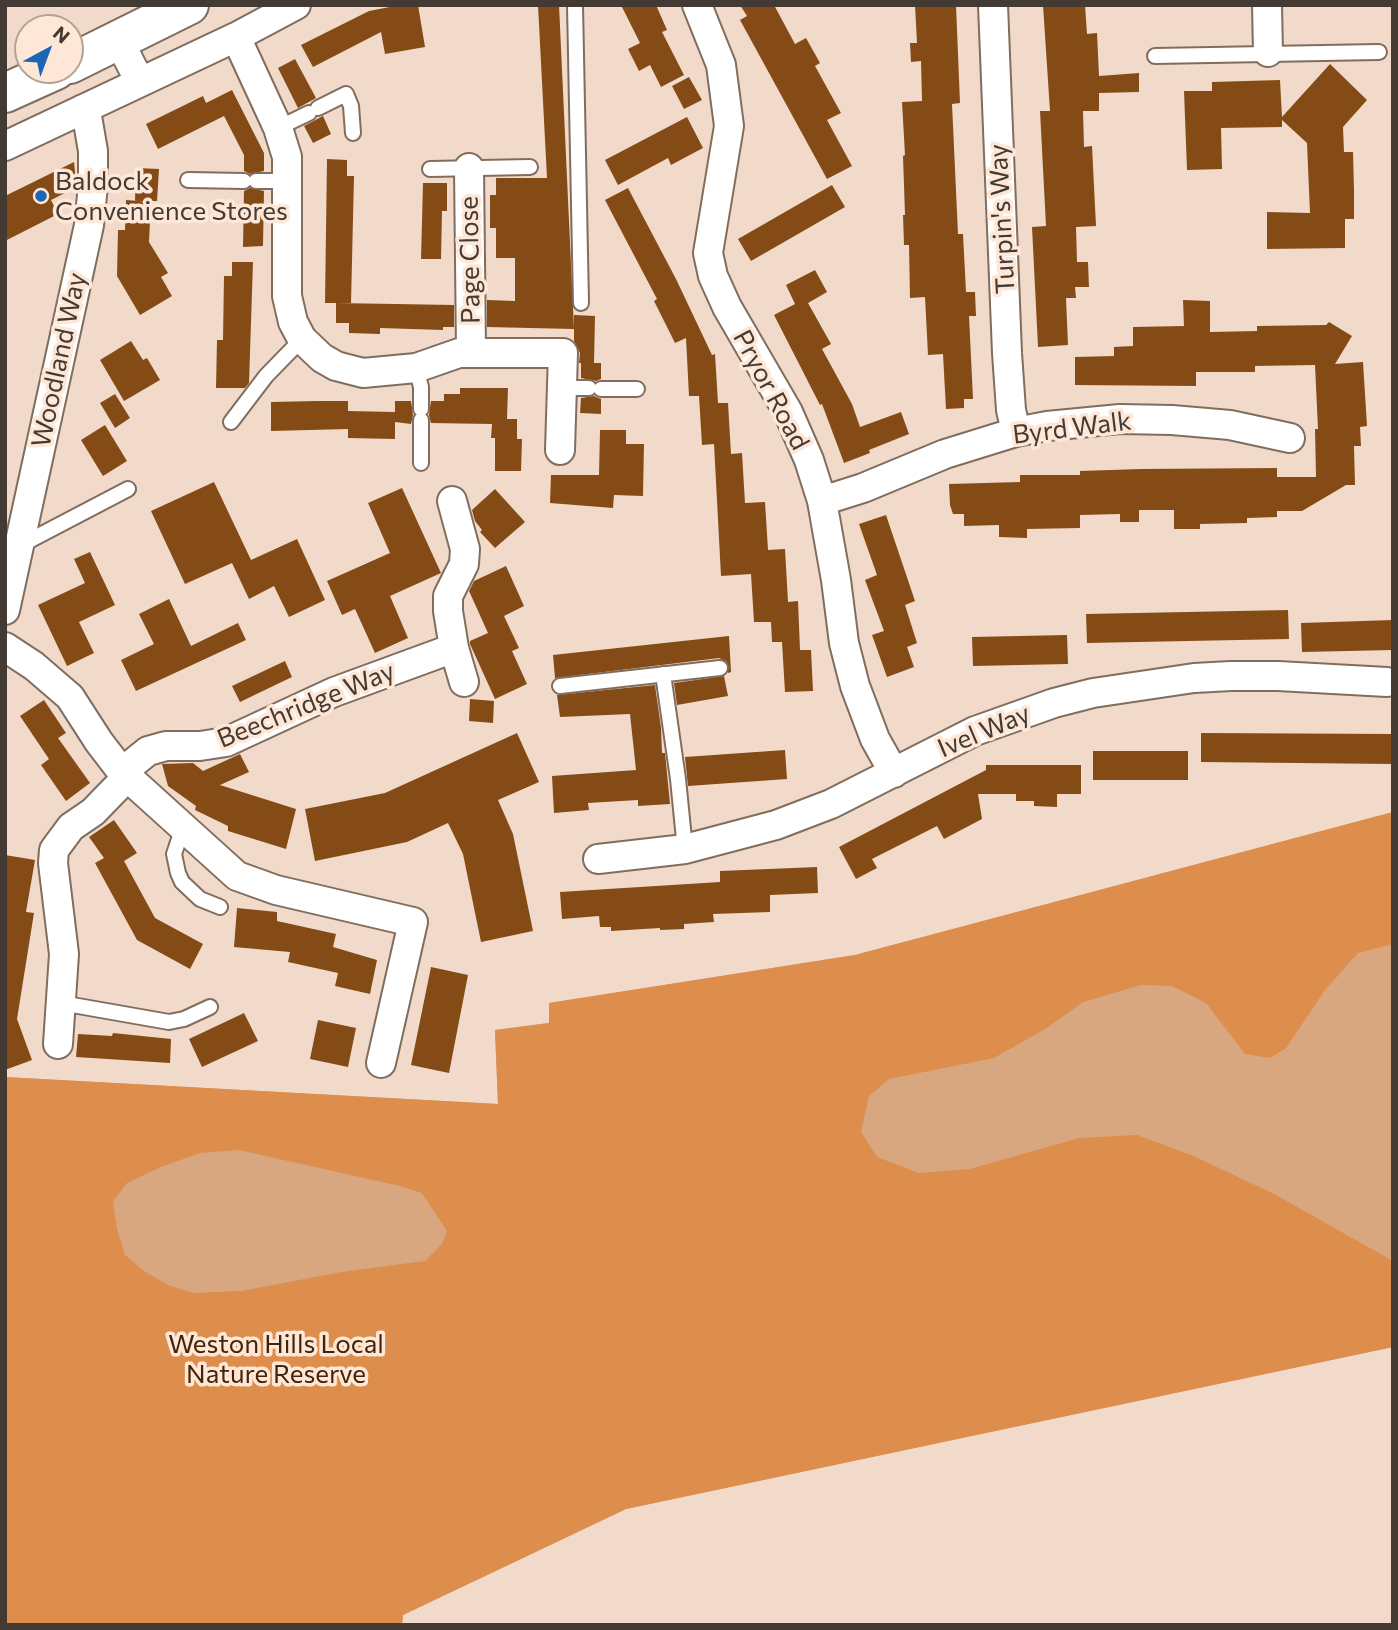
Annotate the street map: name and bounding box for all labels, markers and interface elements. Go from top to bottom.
north arrow [14,14,84,84]
text: N [49,21,75,48]
street label: Turpin's Way [982,143,1022,295]
place label: Baldock Convenience Stores [55,165,288,227]
marker: Baldock Convenience Stores [33,188,49,204]
street label: Page Close [453,196,487,324]
street label: Woodland Way [25,270,93,450]
street label: Pryor Road [726,325,816,455]
street label: Byrd Walk [1011,405,1133,451]
street label: Beechridge Way [213,655,399,755]
street label: Ivel Way [933,698,1035,764]
park label: Weston Hills Local Nature Reserve [168,1328,384,1390]

